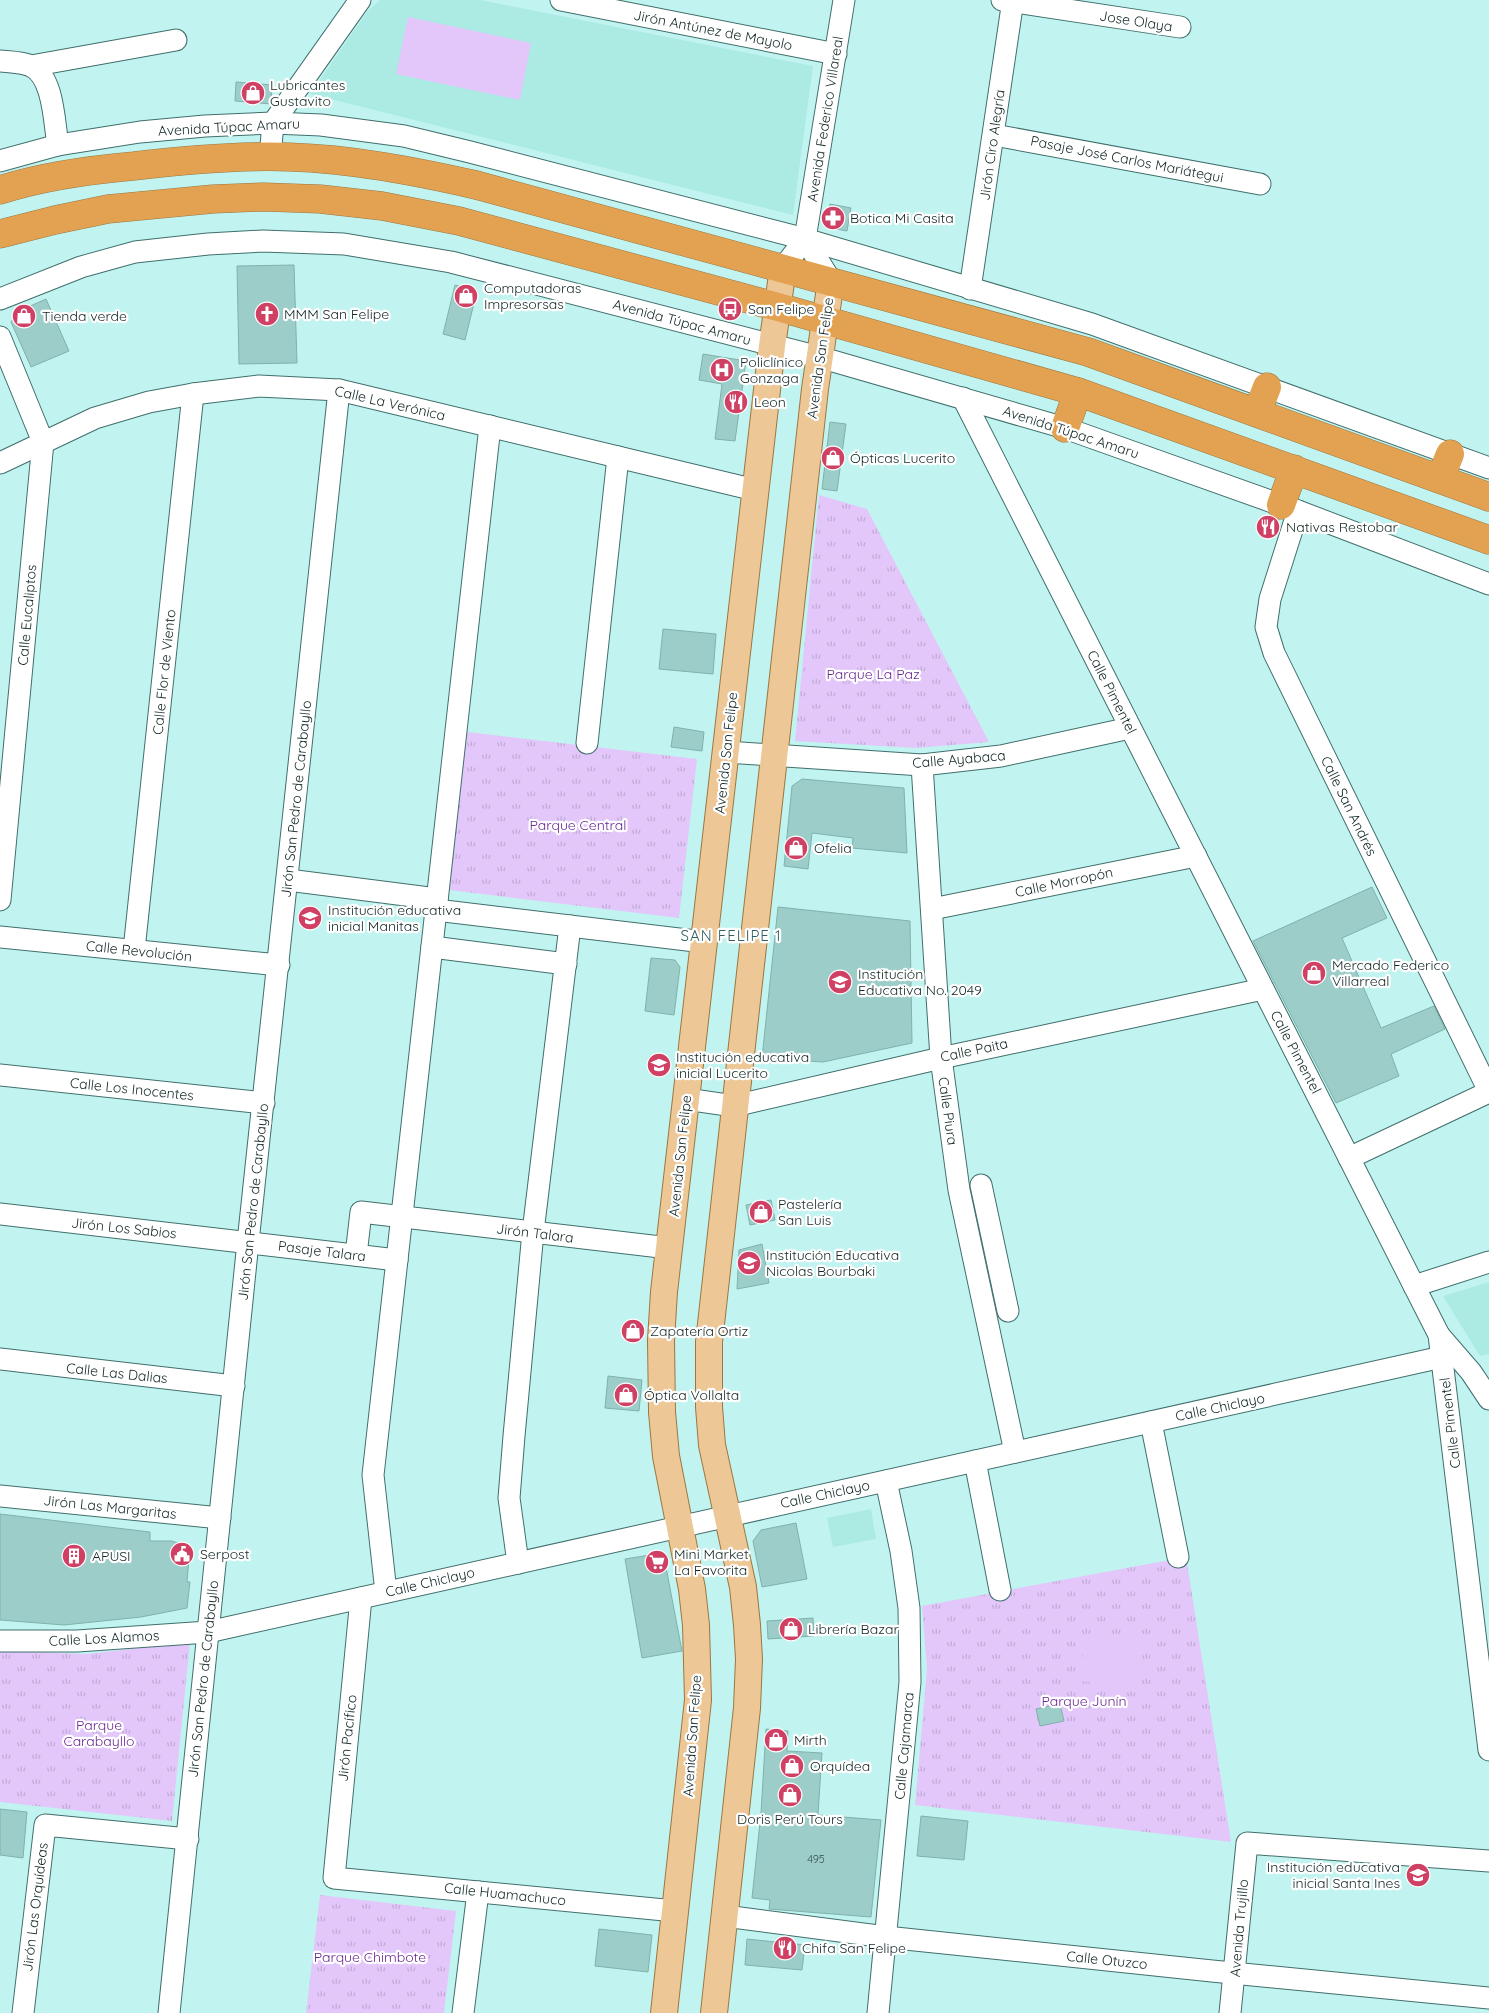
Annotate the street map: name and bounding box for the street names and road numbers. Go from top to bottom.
street label: Jirón Antúnez de Mayolo [632,6,794,54]
street label: Jose Olaya [1098,6,1174,36]
street label: Avenida Federico Villareal [803,35,847,203]
street label: Jirón Ciro Alegría [975,88,1009,202]
street label: Avenida Túpac Amaru [158,114,300,140]
street label: Pasaje José Carlos Mariátegui [1029,131,1225,187]
street label: Avenida Túpac Amaru [611,295,753,349]
street label: Avenida San Felipe [803,296,837,420]
street label: Calle La Verónica [333,382,447,424]
street label: Avenida Túpac Amaru [1001,401,1141,463]
street label: Calle Eucaliptos [14,564,40,666]
street label: Calle Flor de Viento [148,608,180,736]
street label: Calle Pimentel [1083,647,1141,737]
street label: Avenida San Felipe [711,691,741,815]
street label: Jirón San Pedro de Carabayllo [277,699,315,899]
street label: Calle Ayabaca [912,746,1006,772]
street label: Calle San Andrés [1317,753,1381,859]
street label: Calle Morropón [1013,863,1115,901]
street label: Calle Revolución [85,936,193,966]
street label: Calle Pimentel [1267,1007,1325,1097]
street label: Calle Paita [939,1034,1009,1066]
street label: Calle Los Inocentes [69,1074,195,1104]
street label: Calle Piura [934,1076,962,1146]
street label: Avenida San Felipe [665,1094,695,1218]
street label: Jirón San Pedro de Carabayllo [234,1102,272,1302]
street label: Jirón Los Sabios [70,1214,178,1242]
street label: Jirón Talara [495,1219,575,1247]
street label: Pasaje Talara [277,1237,367,1265]
street label: Calle Las Dalias [65,1359,169,1387]
street label: Calle Pimentel [1435,1376,1465,1470]
street label: Calle Chiclayo [1174,1389,1266,1425]
street label: Calle Chiclayo [779,1476,871,1512]
street label: Jirón Las Margaritas [43,1491,177,1523]
street label: Calle Chiclayo [384,1563,476,1601]
street label: Jirón San Pedro de Carabayllo [184,1579,222,1779]
street label: Calle Los Alamos [48,1626,160,1650]
street label: Avenida San Felipe [679,1674,705,1798]
street label: Calle Cajamarca [890,1692,918,1800]
street label: Jirón Pacífico [333,1694,361,1782]
street label: Jirón Las Orquídeas [18,1841,52,1973]
street label: Avenida Trujillo [1226,1878,1252,1978]
street label: Calle Huamachuco [443,1879,567,1909]
street label: Calle Otuzco [1066,1947,1148,1973]

